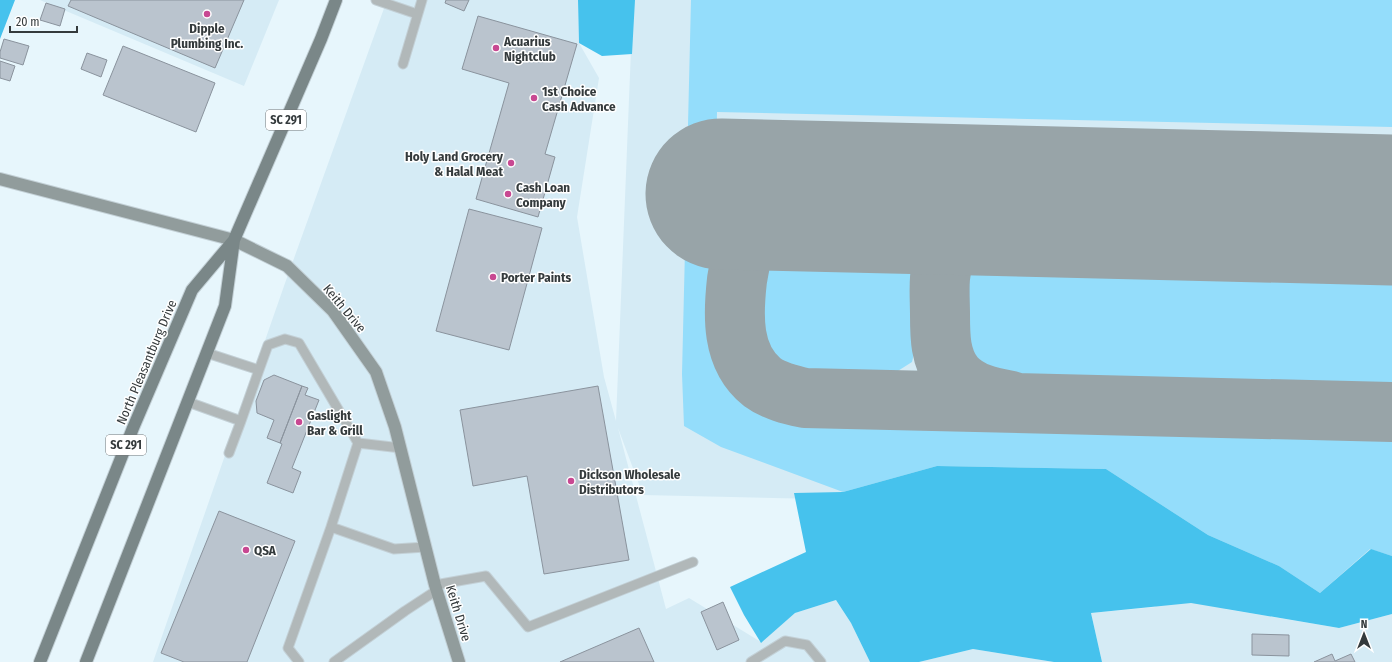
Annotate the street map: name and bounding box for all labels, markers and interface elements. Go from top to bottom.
scale bar [10,8,77,34]
marker: Dipple Plumbing Inc. [202,9,212,19]
text: 20 m [16,15,40,29]
place label: Dipple Plumbing Inc. [171,21,243,51]
place label: Acuarius Nightclub [503,34,556,64]
marker: Acuarius Nightclub [491,43,501,53]
place label: 1st Choice Cash Advance [542,84,616,114]
marker: 1st Choice Cash Advance [529,93,539,103]
road number: SC 291 [266,110,306,130]
place label: Holy Land Grocery & Halal Meat [405,149,504,179]
marker: Holy Land Grocery & Halal Meat [506,158,516,168]
place label: Cash Loan Company [516,180,570,210]
marker: Cash Loan Company [503,189,513,199]
place label: Porter Paints [501,270,571,285]
marker: Porter Paints [488,272,498,282]
street label: Keith Drive [320,281,369,335]
street label: North Pleasantburg Drive [113,298,179,427]
place label: Gaslight Bar & Grill [307,408,363,438]
marker: Gaslight Bar & Grill [294,417,304,427]
road number: SC 291 [106,435,146,455]
place label: Dickson Wholesale Distributors [579,467,681,497]
marker: Dickson Wholesale Distributors [566,476,576,486]
place label: QSA [254,543,277,558]
marker: QSA [241,545,251,555]
street label: Keith Drive [443,583,474,643]
north arrow [1344,614,1384,654]
text: N [1361,618,1367,631]

